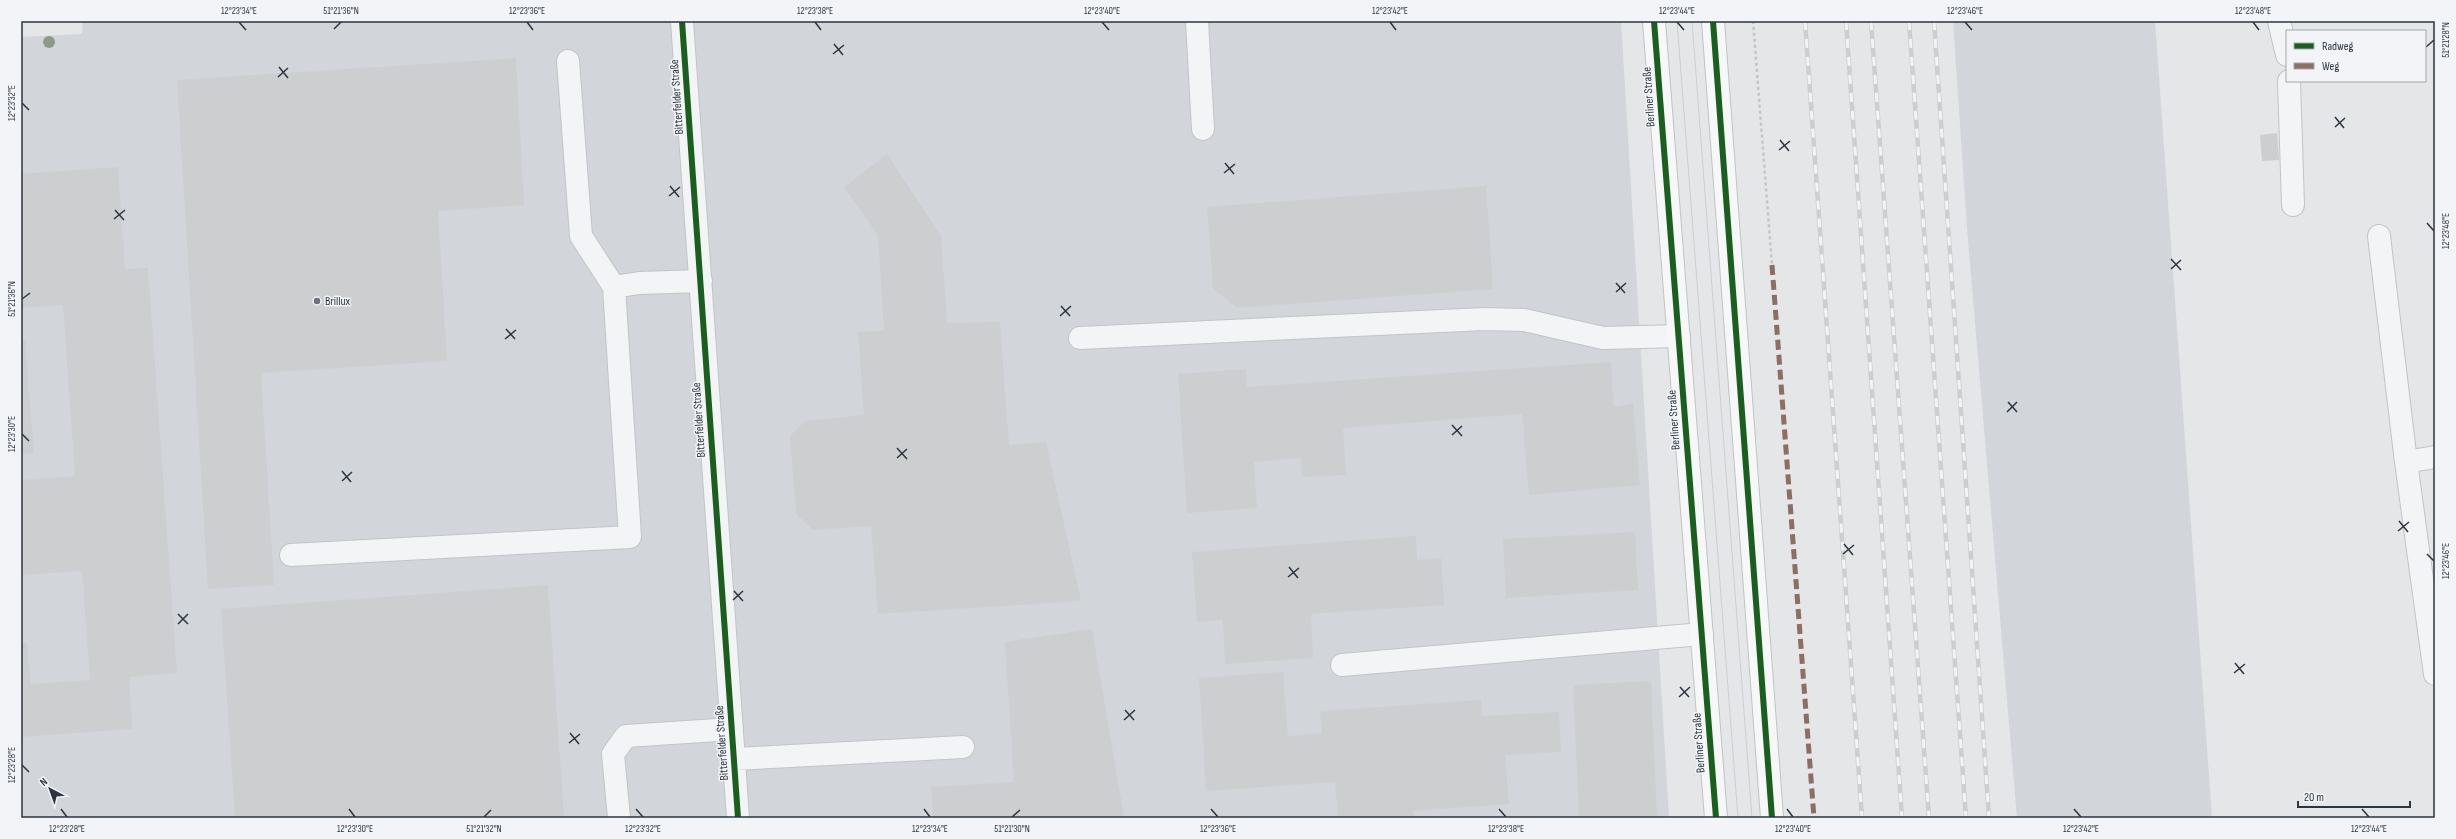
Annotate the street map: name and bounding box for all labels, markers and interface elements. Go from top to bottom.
text: 12°23'34"E [221,5,257,17]
text: 51°21'36"N [323,5,359,17]
text: 12°23'36"E [509,5,545,17]
text: 12°23'38"E [797,5,833,17]
text: 12°23'40"E [1084,5,1120,17]
text: 12°23'42"E [1372,5,1408,17]
text: 12°23'44"E [1659,5,1695,17]
text: 12°23'46"E [1947,5,1983,17]
text: 12°23'48"E [2235,5,2271,17]
text: 51°21'28"N [2440,22,2452,58]
legend [2286,30,2426,82]
text: Radweg [2322,39,2354,54]
street label: Bitterfelder Straße [667,59,687,135]
text: Weg [2322,59,2339,74]
street label: Berliner Straße [1639,66,1659,128]
text: 12°23'32"E [6,85,18,121]
text: 12°23'48"E [2440,213,2452,249]
text: 51°21'36"N [6,281,18,317]
place label: Brillux [325,294,350,309]
marker: Brillux [312,296,322,306]
street label: Bitterfelder Straße [689,382,709,458]
street label: Berliner Straße [1664,389,1684,451]
text: 12°23'30"E [6,416,18,452]
text: 12°23'46"E [2440,543,2452,579]
street label: Bitterfelder Straße [712,705,732,781]
street label: Berliner Straße [1689,712,1709,774]
text: 12°23'28"E [6,747,18,783]
north arrow [30,769,70,809]
text: N [37,775,50,789]
scale bar [2298,783,2410,809]
text: 20 m [2304,790,2324,805]
text: 12°23'28"E [49,823,85,835]
text: 12°23'30"E [337,823,373,835]
text: 51°21'32"N [466,823,502,835]
text: 12°23'32"E [625,823,661,835]
text: 12°23'34"E [912,823,948,835]
text: 51°21'30"N [994,823,1030,835]
text: 12°23'36"E [1200,823,1236,835]
text: 12°23'38"E [1488,823,1524,835]
text: 12°23'40"E [1775,823,1811,835]
text: 12°23'42"E [2063,823,2099,835]
text: 12°23'44"E [2351,823,2387,835]

